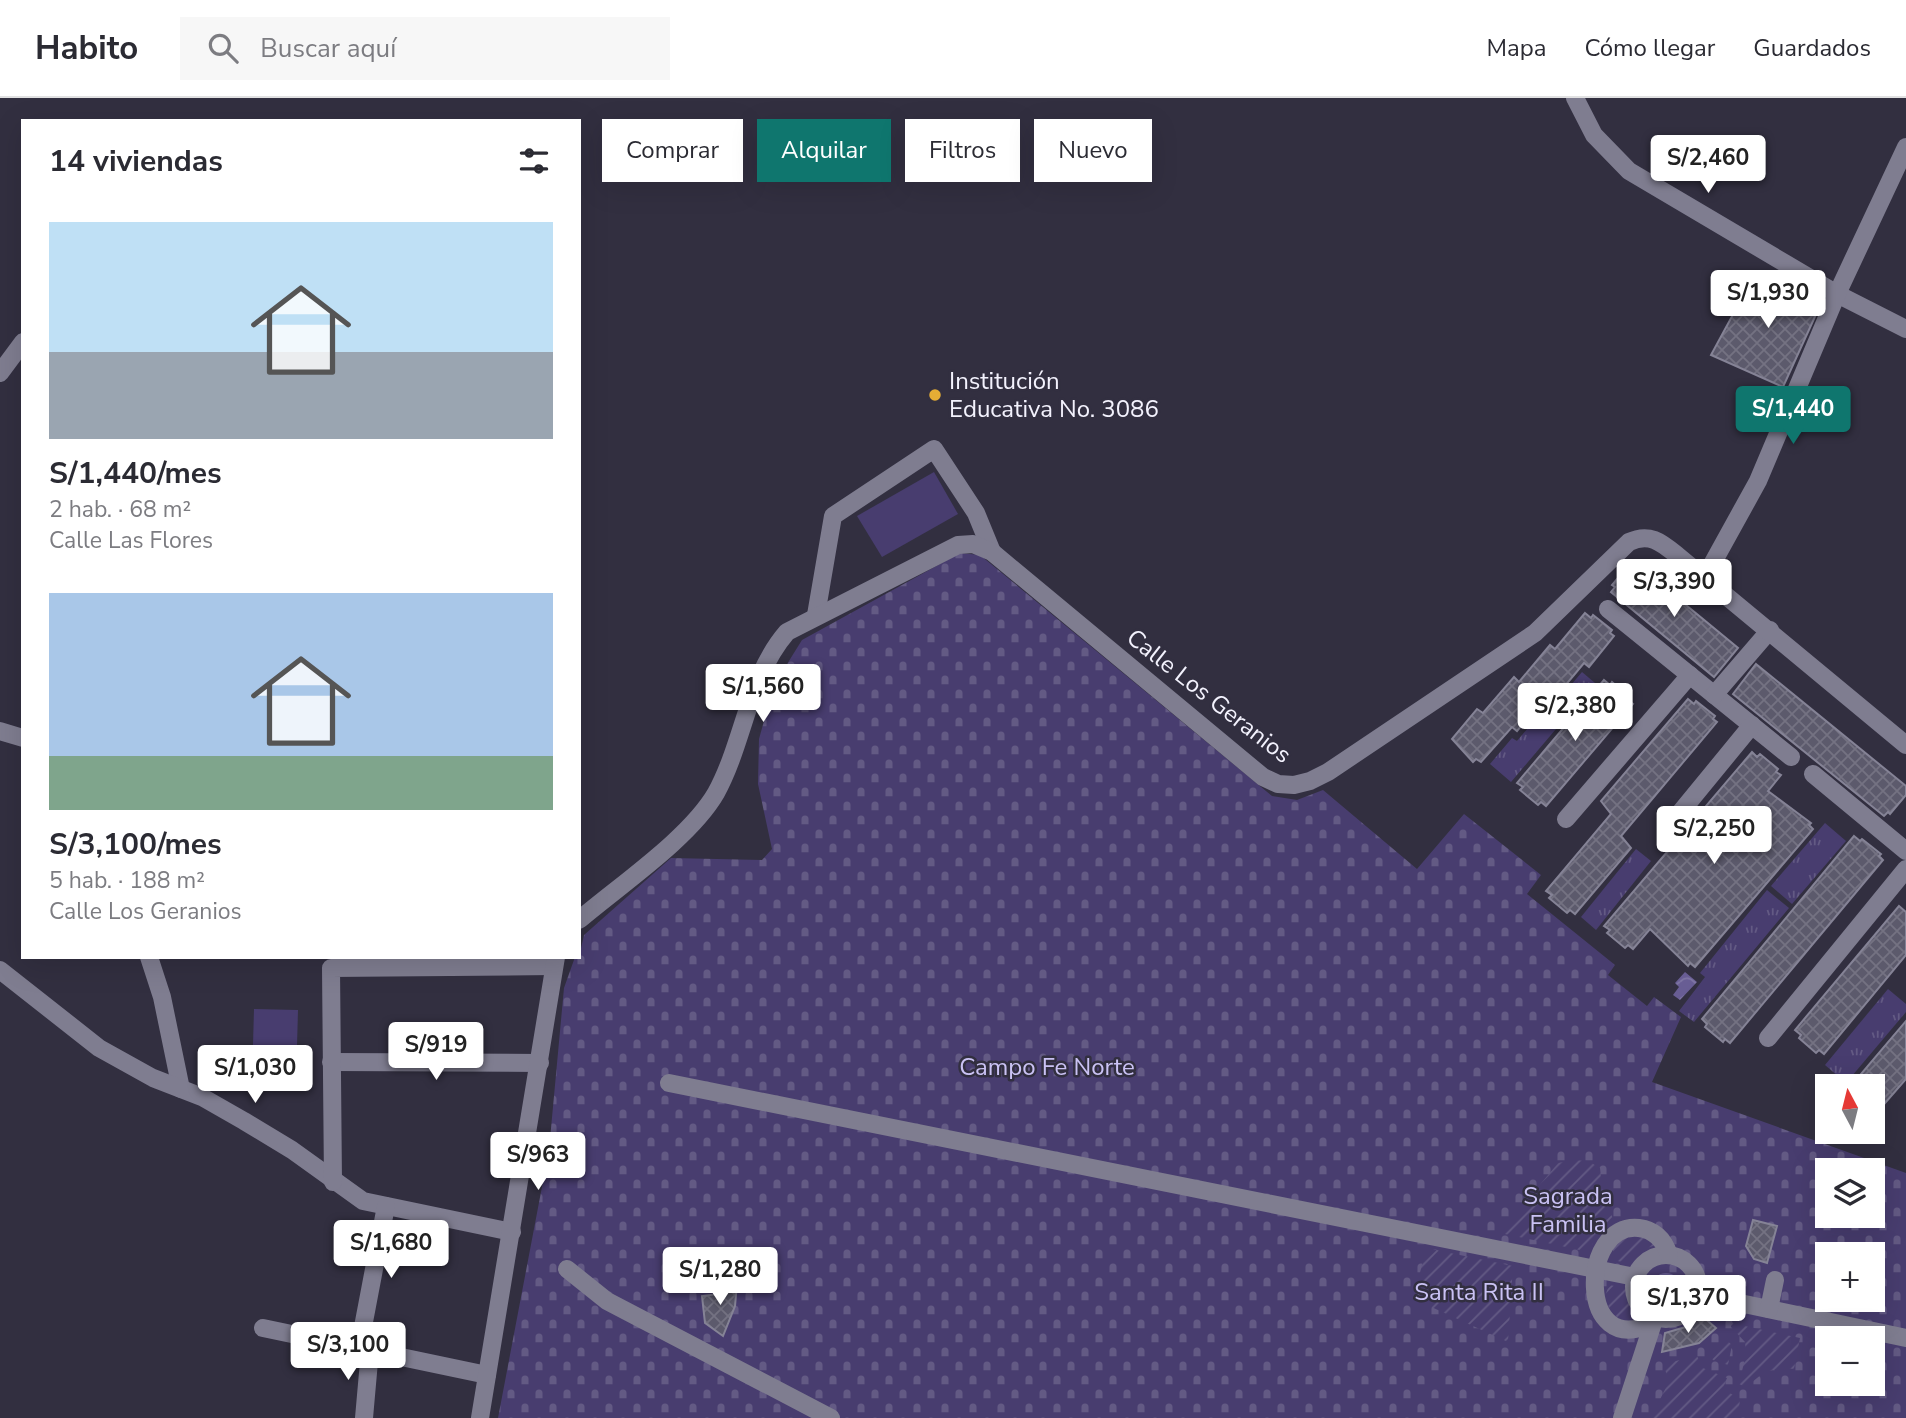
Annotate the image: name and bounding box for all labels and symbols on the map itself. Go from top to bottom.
pin: S/2,460 [1643,136,1773,195]
pin: S/1,930 [1703,271,1833,330]
place label: Institución Educativa No. 3086 [949,365,1159,425]
pin: S/1,440 [1728,386,1858,446]
marker: Institución Educativa No. 3086 [927,387,943,403]
pin: S/3,390 [1609,560,1739,619]
street label: Calle Los Geranios [1120,622,1298,770]
pin: S/1,560 [698,664,828,724]
pin: S/2,380 [1510,684,1640,743]
pin: S/2,250 [1649,806,1779,866]
pin: S/919 [387,1023,485,1082]
pin: S/1,030 [190,1046,320,1105]
park label: Campo Fe Norte [959,1051,1135,1083]
north arrow [1815,1074,1885,1144]
pin: S/963 [489,1132,587,1192]
park label: Sagrada Familia [1523,1180,1613,1240]
pin: S/1,680 [326,1220,456,1280]
pin: S/1,280 [655,1248,785,1307]
park label: Santa Rita II [1414,1276,1544,1308]
pin: S/1,370 [1623,1276,1753,1335]
pin: S/3,100 [283,1322,413,1382]

